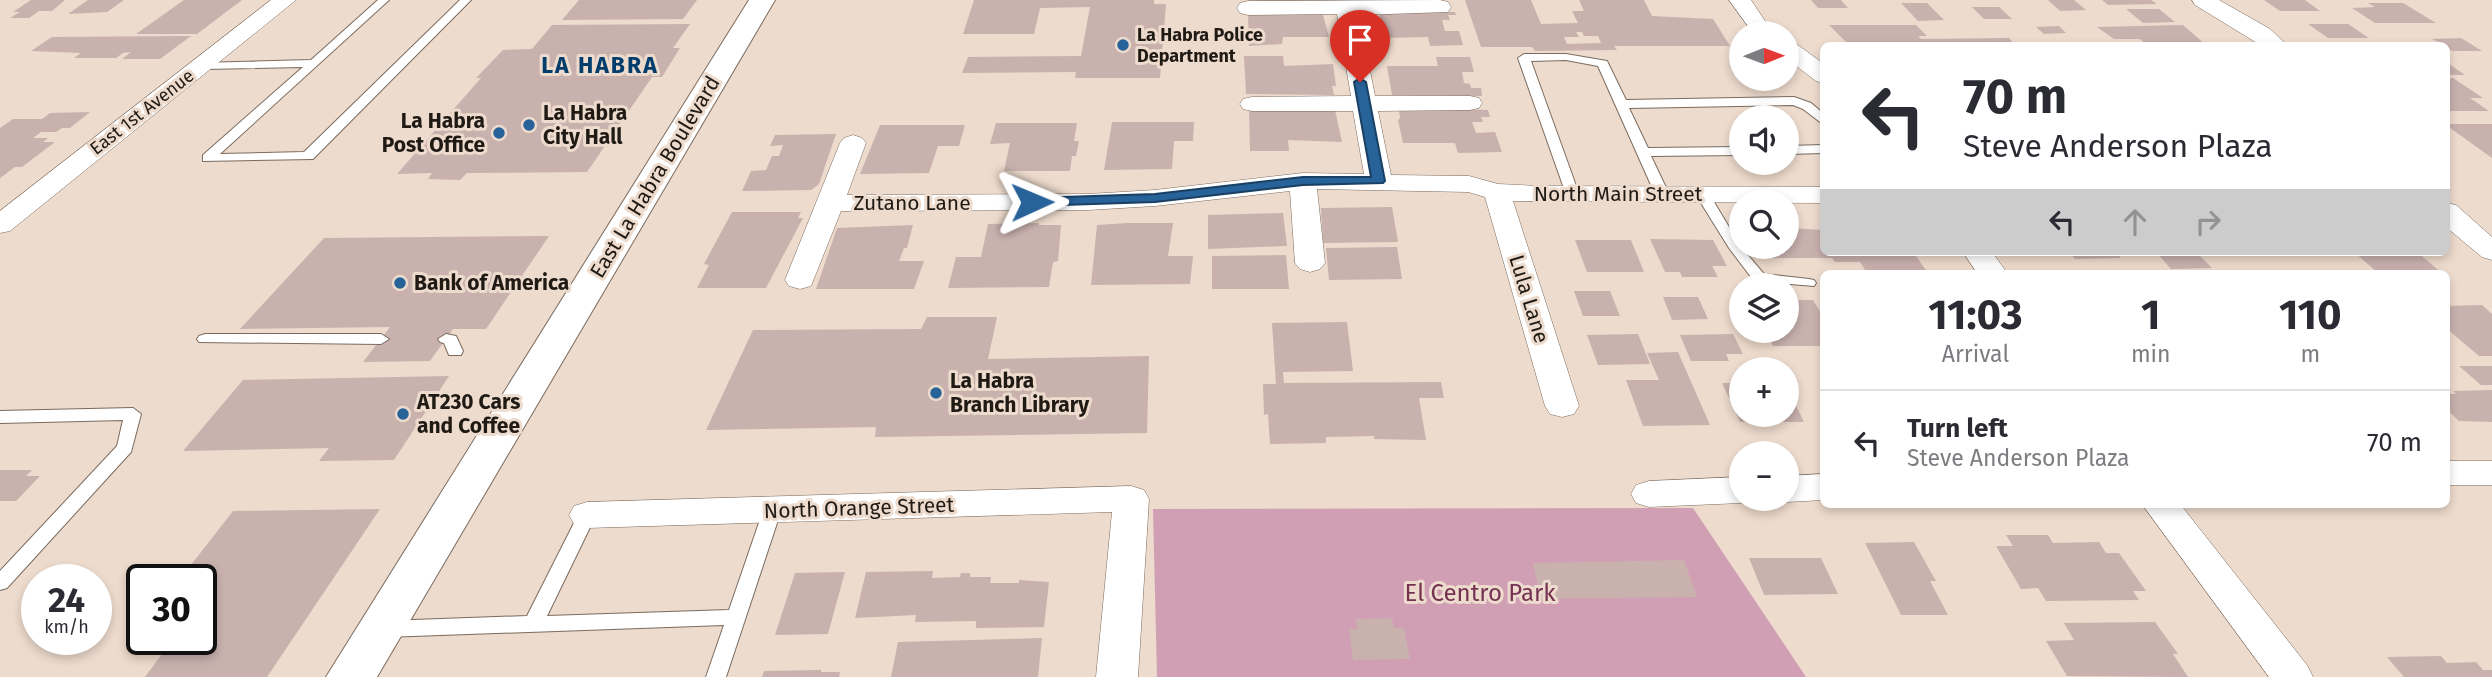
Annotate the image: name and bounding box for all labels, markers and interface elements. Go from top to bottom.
pin [1330,10,1390,82]
icon: arrive [1341,21,1379,59]
north arrow [1729,21,1799,91]
map controls [1729,21,1799,511]
place label: La Habra Police Department [1137,24,1263,67]
marker: La Habra Police Department [1115,37,1131,53]
district label: LA HABRA [541,51,659,79]
street label: East 1st Avenue [86,65,198,159]
text: 70 m [1963,67,2067,126]
icon: left [1848,70,1939,161]
street label: East La Habra Boulevard [584,71,726,283]
place label: La Habra City Hall [543,100,627,150]
button: sound [1729,105,1799,175]
place label: La Habra Post Office [382,108,485,158]
marker: La Habra City Hall [521,117,537,133]
marker: La Habra Post Office [491,125,507,141]
text: Steve Anderson Plaza [1963,127,2273,165]
position arrow [995,165,1069,239]
street label: North Main Street [1534,181,1703,207]
button: search [1729,189,1799,259]
street label: Zutano Lane [853,190,971,216]
icon: left [2043,203,2081,241]
icon: ahead [2116,203,2154,241]
icon: right [2189,203,2227,241]
street label: Lula Lane [1503,252,1555,346]
place label: Bank of America [414,270,569,296]
button: layers [1729,273,1799,343]
marker: Bank of America [392,275,408,291]
text: 11:03 [1928,290,2023,340]
text: 1 [2141,290,2160,340]
text: 110 [2279,290,2342,340]
text: Arrival [1942,340,2009,368]
text: min [2131,340,2171,368]
text: m [2300,340,2320,368]
button: + [1729,357,1799,427]
place label: La Habra Branch Library [950,368,1089,418]
marker: La Habra Branch Library [928,385,944,401]
place label: AT230 Cars and Coffee [416,389,520,439]
marker: AT230 Cars and Coffee [395,406,411,422]
text: Turn left [1907,413,2008,444]
icon: left [1848,424,1886,462]
text: 70 m [2367,427,2422,458]
button: − [1729,441,1799,511]
text: Steve Anderson Plaza [1907,444,2130,472]
street label: North Orange Street [763,492,955,524]
speed limit sign: 30 [126,564,217,655]
text: 24 [48,579,85,621]
park label: El Centro Park [1405,579,1556,607]
text: km/h [44,616,89,638]

